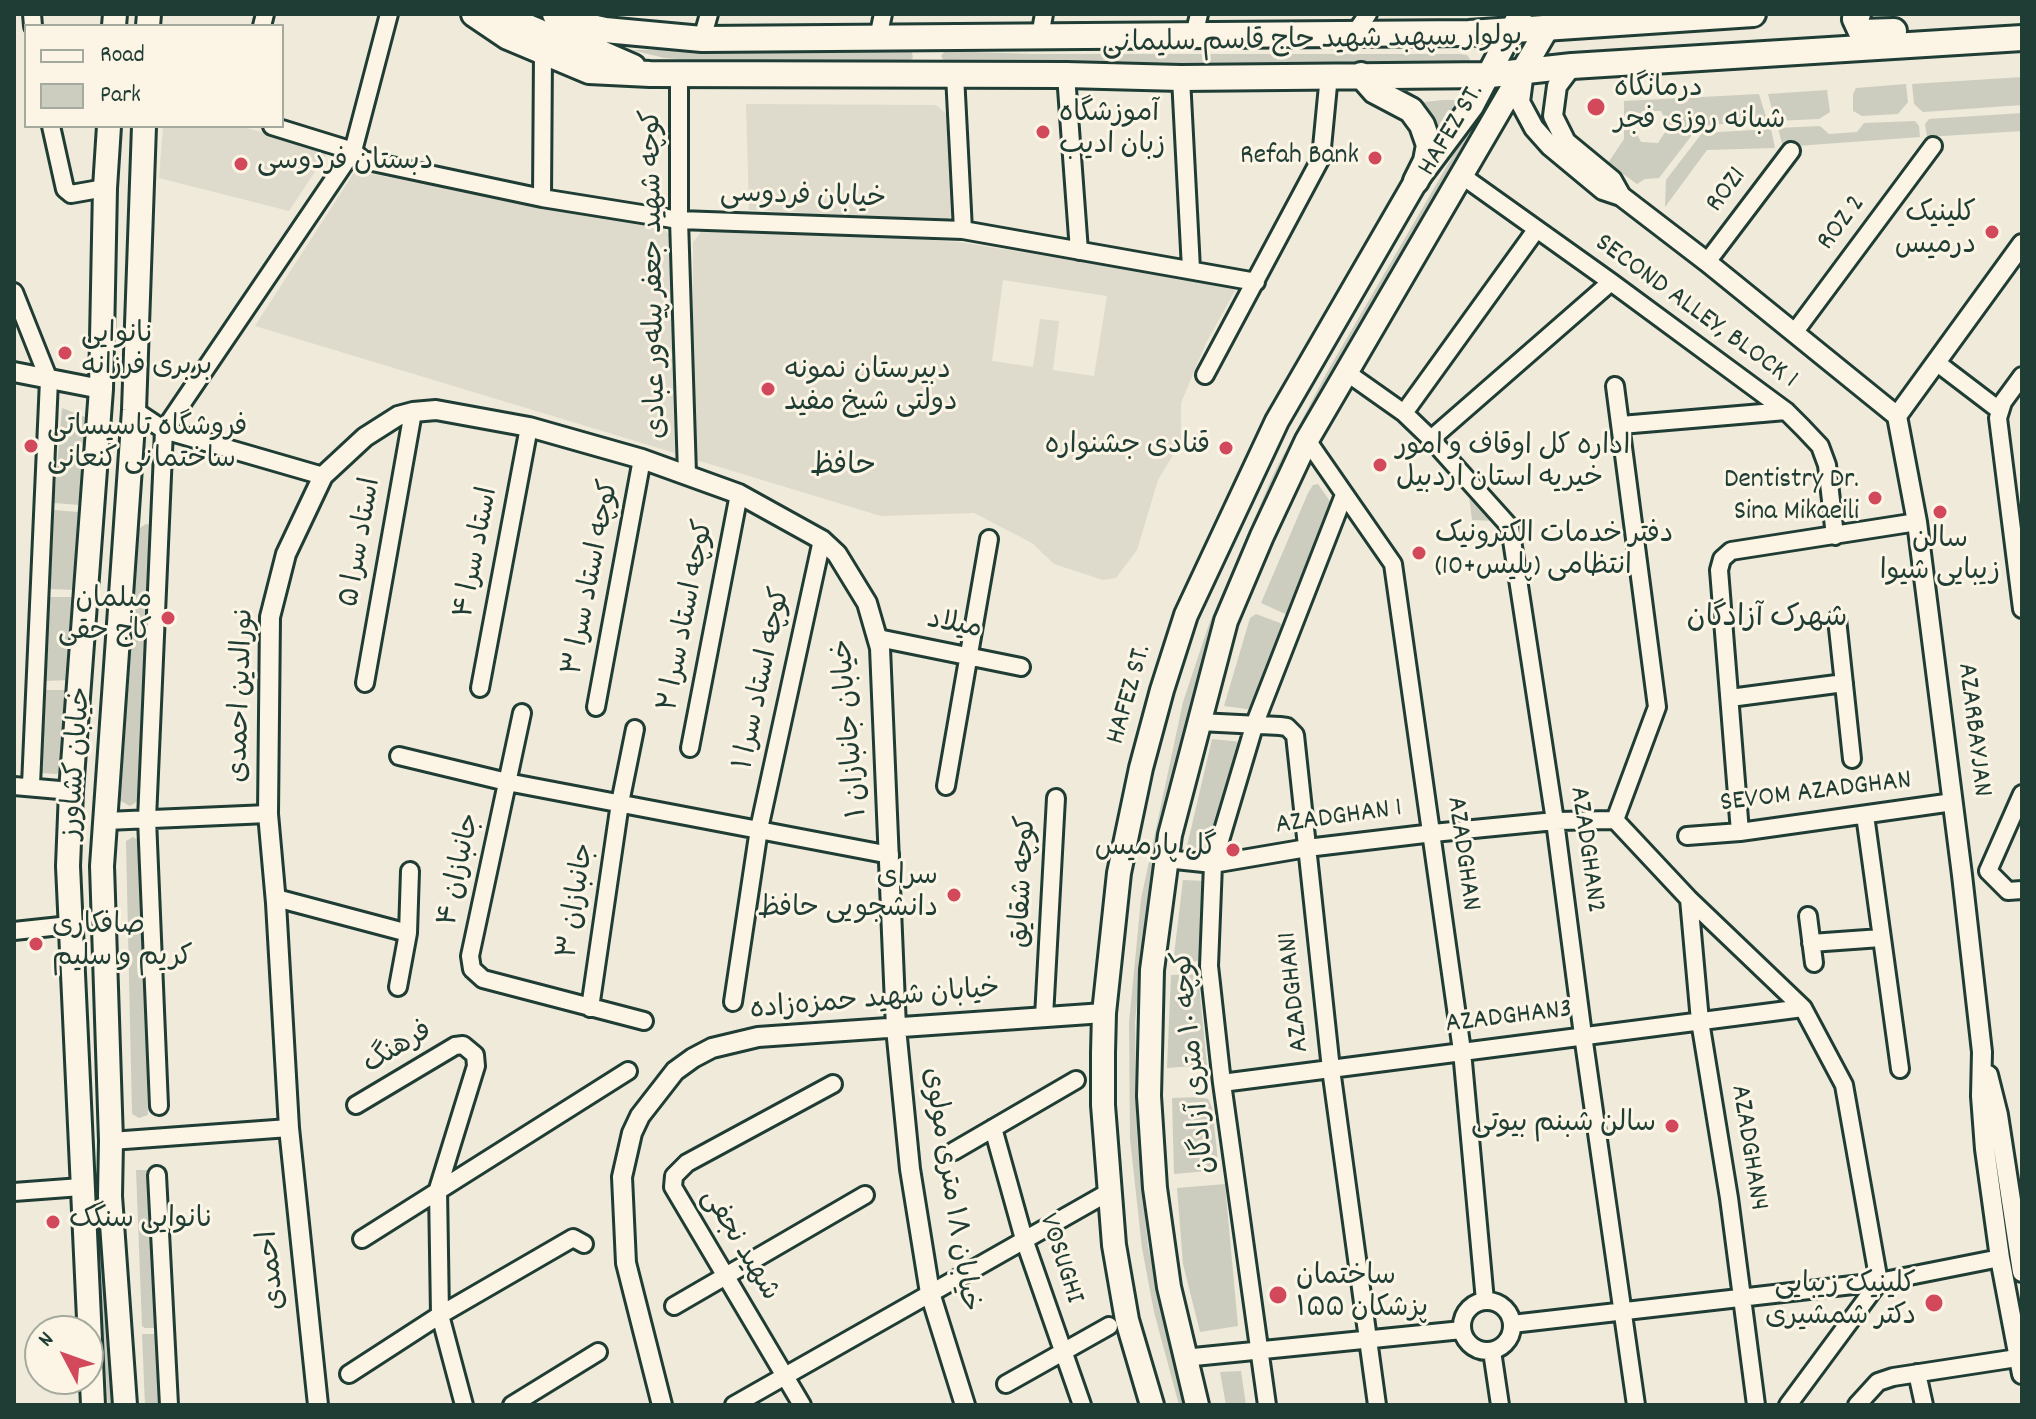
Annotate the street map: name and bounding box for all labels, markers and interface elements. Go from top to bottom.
street label: بولوار سپهبد شهید حاج قاسم سلیمانی [1102,23,1522,63]
legend [24,24,284,128]
text: Road [100,39,145,73]
place label: درمانگاه شبانه روزی فجر [1614,74,1785,140]
text: Park [100,79,141,113]
street label: HAFEZ ST. [1412,79,1494,183]
marker: درمانگاه شبانه روزی فجر [1585,96,1607,118]
place label: آموزشگاه زبان ادیب [1059,99,1166,165]
street label: کوچه شهید جعفر پیله‌ور عبادی [637,109,677,439]
marker: آموزشگاه زبان ادیب [1034,123,1052,141]
place label: Refah Bank [1240,141,1359,175]
place label: دبستان فردوسی [257,147,433,181]
marker: Refah Bank [1366,149,1384,167]
marker: دبستان فردوسی [232,155,250,173]
street label: ROZ1 [1700,162,1756,220]
street label: خیابان فردوسی [719,179,887,219]
street label: ROZ 2 [1811,190,1875,258]
place label: کلینیک درمیس [1895,199,1976,265]
marker: کلینیک درمیس [1983,223,2001,241]
street label: SECOND ALLEY, BLOCK 1 [1587,228,1803,398]
place label: نانوایی بربری فرزانه [81,320,212,386]
marker: نانوایی بربری فرزانه [56,344,74,362]
place label: دبیرستان نمونه دولتی شیخ مفید [784,356,958,422]
marker: دبیرستان نمونه دولتی شیخ مفید [759,380,777,398]
place label: فروشگاه تاسیساتی ساختمانی کنعانی [47,413,247,479]
place label: قنادی جشنواره [1045,431,1210,465]
place label: اداره کل اوقاف و امور خیریه استان اردبیل [1396,432,1630,498]
marker: فروشگاه تاسیساتی ساختمانی کنعانی [22,437,40,455]
marker: قنادی جشنواره [1217,439,1235,457]
district label: حافظ [810,451,876,487]
marker: اداره کل اوقاف و امور خیریه استان اردبیل [1371,456,1389,474]
place label: Dentistry Dr. Sina Mikaeili [1724,465,1859,531]
street label: استاد سرا ۵ [335,476,391,610]
street label: کوچه استاد سرا ۳ [559,478,629,678]
street label: استاد سرا ۴ [450,485,508,621]
marker: Dentistry Dr. Sina Mikaeili [1866,489,1884,507]
marker: سالن زیبایی شیوا [1931,503,1949,521]
street label: کوچه استاد سرا ۲ [654,518,724,714]
place label: دفتر خدمات الکترونیک انتظامی (پلیس+10) [1435,520,1673,586]
place label: سالن زیبایی شیوا [1880,525,2000,591]
marker: دفتر خدمات الکترونیک انتظامی (پلیس+10) [1410,544,1428,562]
place label: مبلمان کاج حقی [58,585,152,651]
street label: کوچه استاد سرا ۱ [729,585,801,773]
district label: شهرک آزادگان [1687,603,1847,639]
street label: میلاد [923,605,985,649]
street label: نورالدین احمدی [224,607,264,783]
marker: مبلمان کاج حقی [159,609,177,627]
street label: خیابان جانبازان ۱ [828,637,878,819]
street label: HAFEZ ST. [1101,641,1161,749]
street label: AZARBAYJAN [1947,661,1997,799]
street label: خیابان کشاورز [57,686,101,840]
street label: SEVOM AZADGHAN [1718,766,1914,822]
street label: AZADGHAN2 [1560,785,1610,915]
street label: AZADGHAN 1 [1274,793,1404,845]
street label: AZADGHAN [1436,795,1486,913]
street label: جانبازان ۴ [434,811,490,929]
street label: کوچه شقایق [1006,815,1046,949]
place label: گل پارمیس [1095,833,1217,867]
street label: جانبازان ۳ [553,841,605,961]
marker: گل پارمیس [1224,841,1242,859]
place label: سرای دانشجویی حافظ [757,862,938,928]
marker: سرای دانشجویی حافظ [945,886,963,904]
place label: صافکاری کریم و سلیم [52,911,193,977]
street label: AZADGHAN1 [1273,930,1319,1054]
marker: صافکاری کریم و سلیم [27,935,45,953]
street label: کوچه ۱۰ متری آزادگان [1169,949,1225,1175]
street label: خیابان شهید حمزه‌زاده [749,974,1001,1030]
street label: AZADGHAN3 [1444,995,1574,1043]
street label: فرهنگ [358,1016,440,1084]
street label: خیابان ۱۸ متری مولوی [912,1065,984,1315]
street label: AZADGHAN4 [1721,1083,1773,1213]
place label: سالن شبنم بیوتی [1471,1109,1656,1143]
marker: سالن شبنم بیوتی [1663,1117,1681,1135]
street label: شهید نجفی [691,1184,785,1308]
place label: نانوایی سنگک [69,1205,213,1239]
street label: VOSUGHI [1029,1210,1089,1308]
marker: نانوایی سنگک [44,1213,62,1231]
street label: احمدی [254,1228,296,1312]
place label: ساختمان پزشکان ۱۵۵ [1296,1262,1428,1328]
place label: کلینیک زیبایی دکتر شمشیری [1765,1270,1916,1336]
marker: ساختمان پزشکان ۱۵۵ [1267,1284,1289,1306]
marker: کلینیک زیبایی دکتر شمشیری [1923,1292,1945,1314]
north arrow [24,1315,104,1395]
text: N [32,1326,62,1355]

